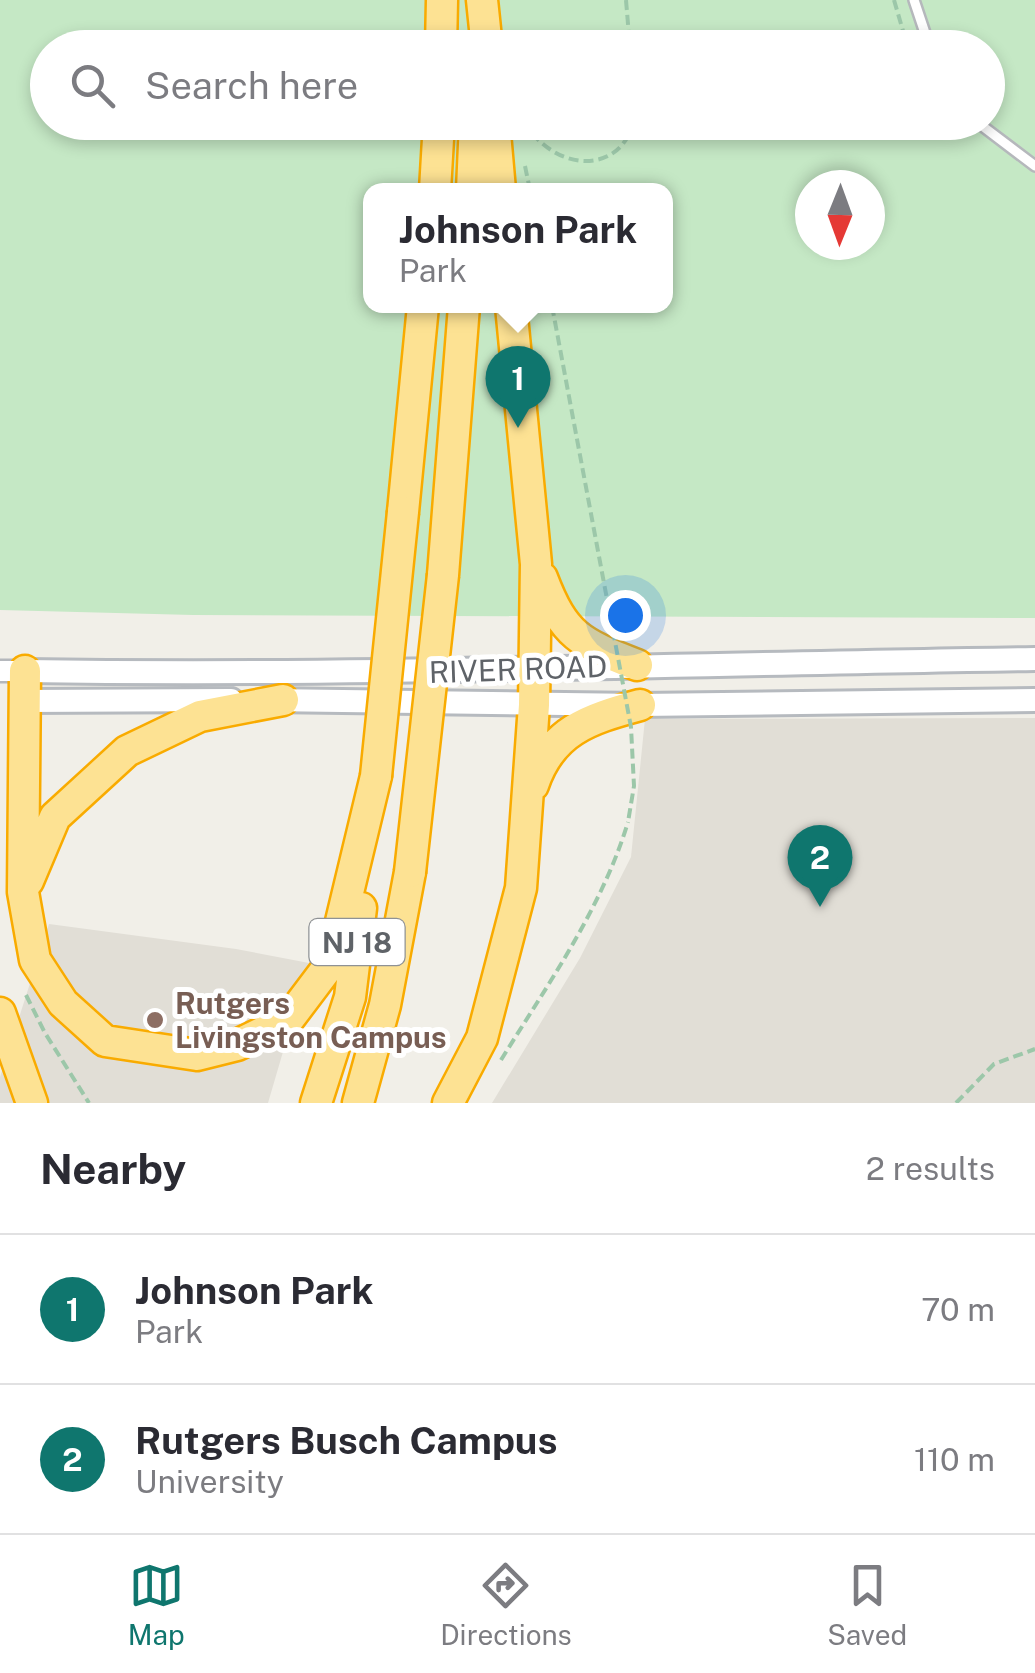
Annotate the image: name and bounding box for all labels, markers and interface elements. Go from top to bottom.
search box [30,30,1005,140]
icon: search [65,58,120,113]
text: Search here [145,63,358,108]
north arrow [795,170,885,260]
popup [363,183,673,313]
text: Johnson Park [399,207,637,252]
text: Park [399,252,467,289]
pin: 1 [486,346,550,428]
your location [600,590,651,641]
street label: RIVER ROAD [428,648,608,690]
pin: 2 [788,824,852,907]
road number: NJ 18 [310,919,404,965]
place label: Rutgers Livingston Campus [175,985,447,1055]
marker: Rutgers Livingston Campus [144,1009,166,1031]
text: Nearby [40,1144,186,1193]
text: 2 results [866,1150,995,1187]
text: Johnson Park [135,1268,373,1313]
text: 1 [66,1291,79,1328]
text: 70 m [921,1291,995,1328]
text: Park [135,1313,203,1350]
text: Rutgers Busch Campus [135,1418,557,1463]
text: 2 [62,1441,83,1478]
text: 110 m [914,1441,995,1478]
text: University [135,1463,284,1500]
tab: Map [128,1558,185,1651]
tab: Directions [440,1558,572,1651]
tab: Saved [827,1558,907,1651]

